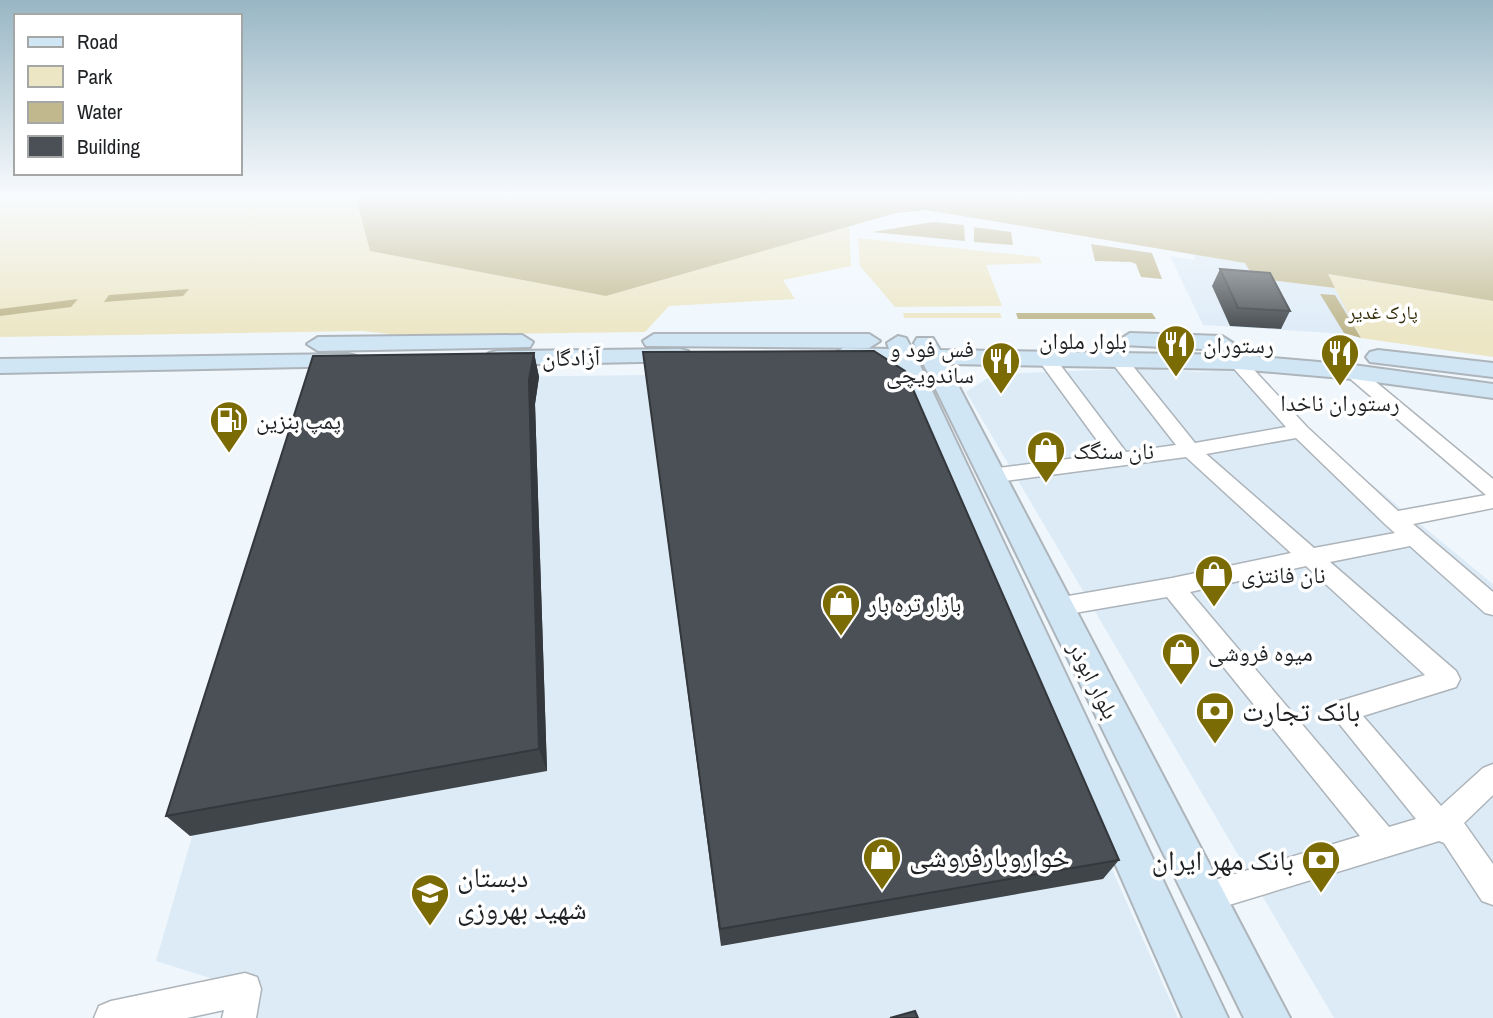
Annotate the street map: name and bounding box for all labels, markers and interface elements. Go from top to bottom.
legend [14,14,242,175]
text: Road [77,27,118,56]
text: Park [77,62,113,91]
text: Water [77,97,123,126]
text: Building [77,132,141,161]
park label: پارک غدیر [1347,299,1418,325]
restaurant icon: رستوران [1155,323,1197,378]
street label: بلوار ملوان [1039,325,1127,356]
place label: رستوران [1203,329,1274,360]
restaurant icon: رستوران ناخدا [1319,332,1361,387]
place label: فس فود و ساندویچی [886,333,974,390]
restaurant icon: فس فود و ساندویچی [980,340,1022,395]
street label: آزادگان [542,341,602,373]
place label: رستوران ناخدا [1280,387,1400,418]
fuel station icon: پمپ بنزین [208,399,250,454]
place label: پمپ بنزین [256,405,341,436]
shop icon: نان سنگک [1025,429,1067,484]
place label: نان سنگک [1073,435,1154,466]
shop icon: نان فانتزی [1193,553,1235,608]
place label: نان فانتزی [1241,559,1325,590]
shop icon: بازار تره بار [820,582,862,637]
place label: بازار تره بار [867,588,961,619]
shop icon: میوه فروشی [1160,631,1202,686]
street label: بلوار ابوذر [1061,635,1127,724]
place label: میوه فروشی [1208,637,1313,668]
bank icon: بانک تجارت [1194,690,1236,745]
place label: بانک تجارت [1242,692,1360,730]
shop icon: خواروبارفروشی [861,836,903,891]
place label: خواروبارفروشی [909,838,1070,876]
bank icon: بانک مهر ایران [1300,839,1342,894]
place label: بانک مهر ایران [1152,841,1294,879]
place label: دبستان شهید بهروزی [457,858,587,928]
school or university icon: دبستان شهید بهروزی [409,872,451,927]

